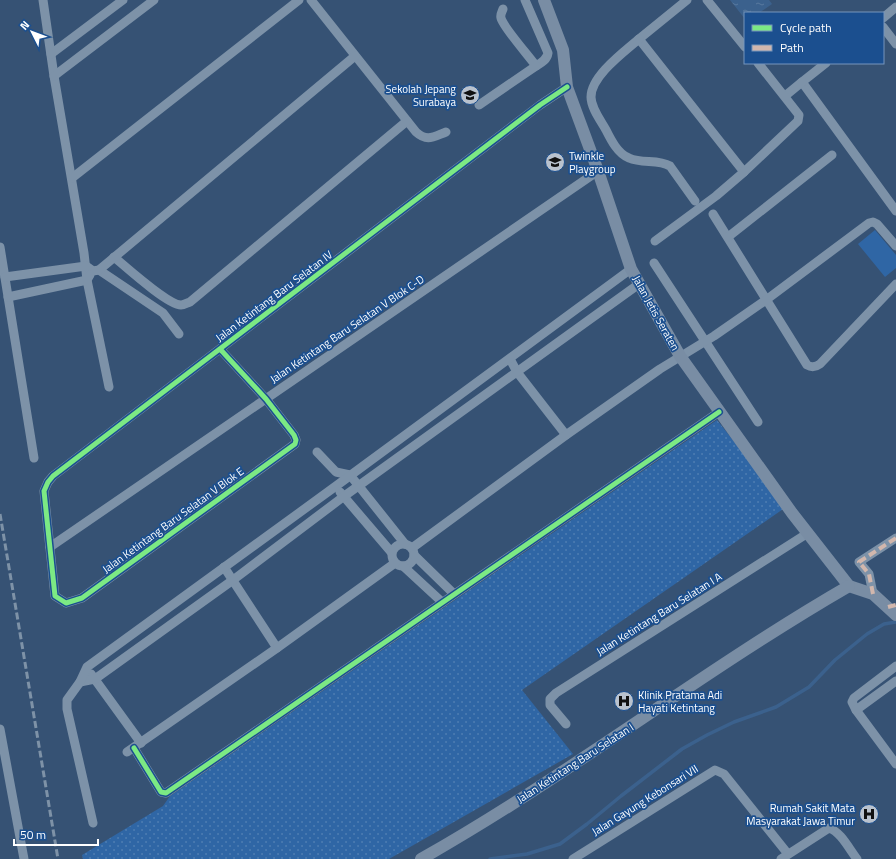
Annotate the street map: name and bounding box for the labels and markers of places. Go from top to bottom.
place label: Sekolah Jepang Surabaya [386,81,456,110]
school or university icon: Sekolah Jepang Surabaya [459,84,481,106]
place label: Twinkle Playgroup [569,148,616,177]
school or university icon: Twinkle Playgroup [544,151,566,173]
place label: Klinik Pratama Adi Hayati Ketintang [638,687,722,716]
hospital icon: Klinik Pratama Adi Hayati Ketintang [613,690,635,712]
place label: Rumah Sakit Mata Masyarakat Jawa Timur [746,800,855,829]
hospital icon: Rumah Sakit Mata Masyarakat Jawa Timur [858,803,880,825]

